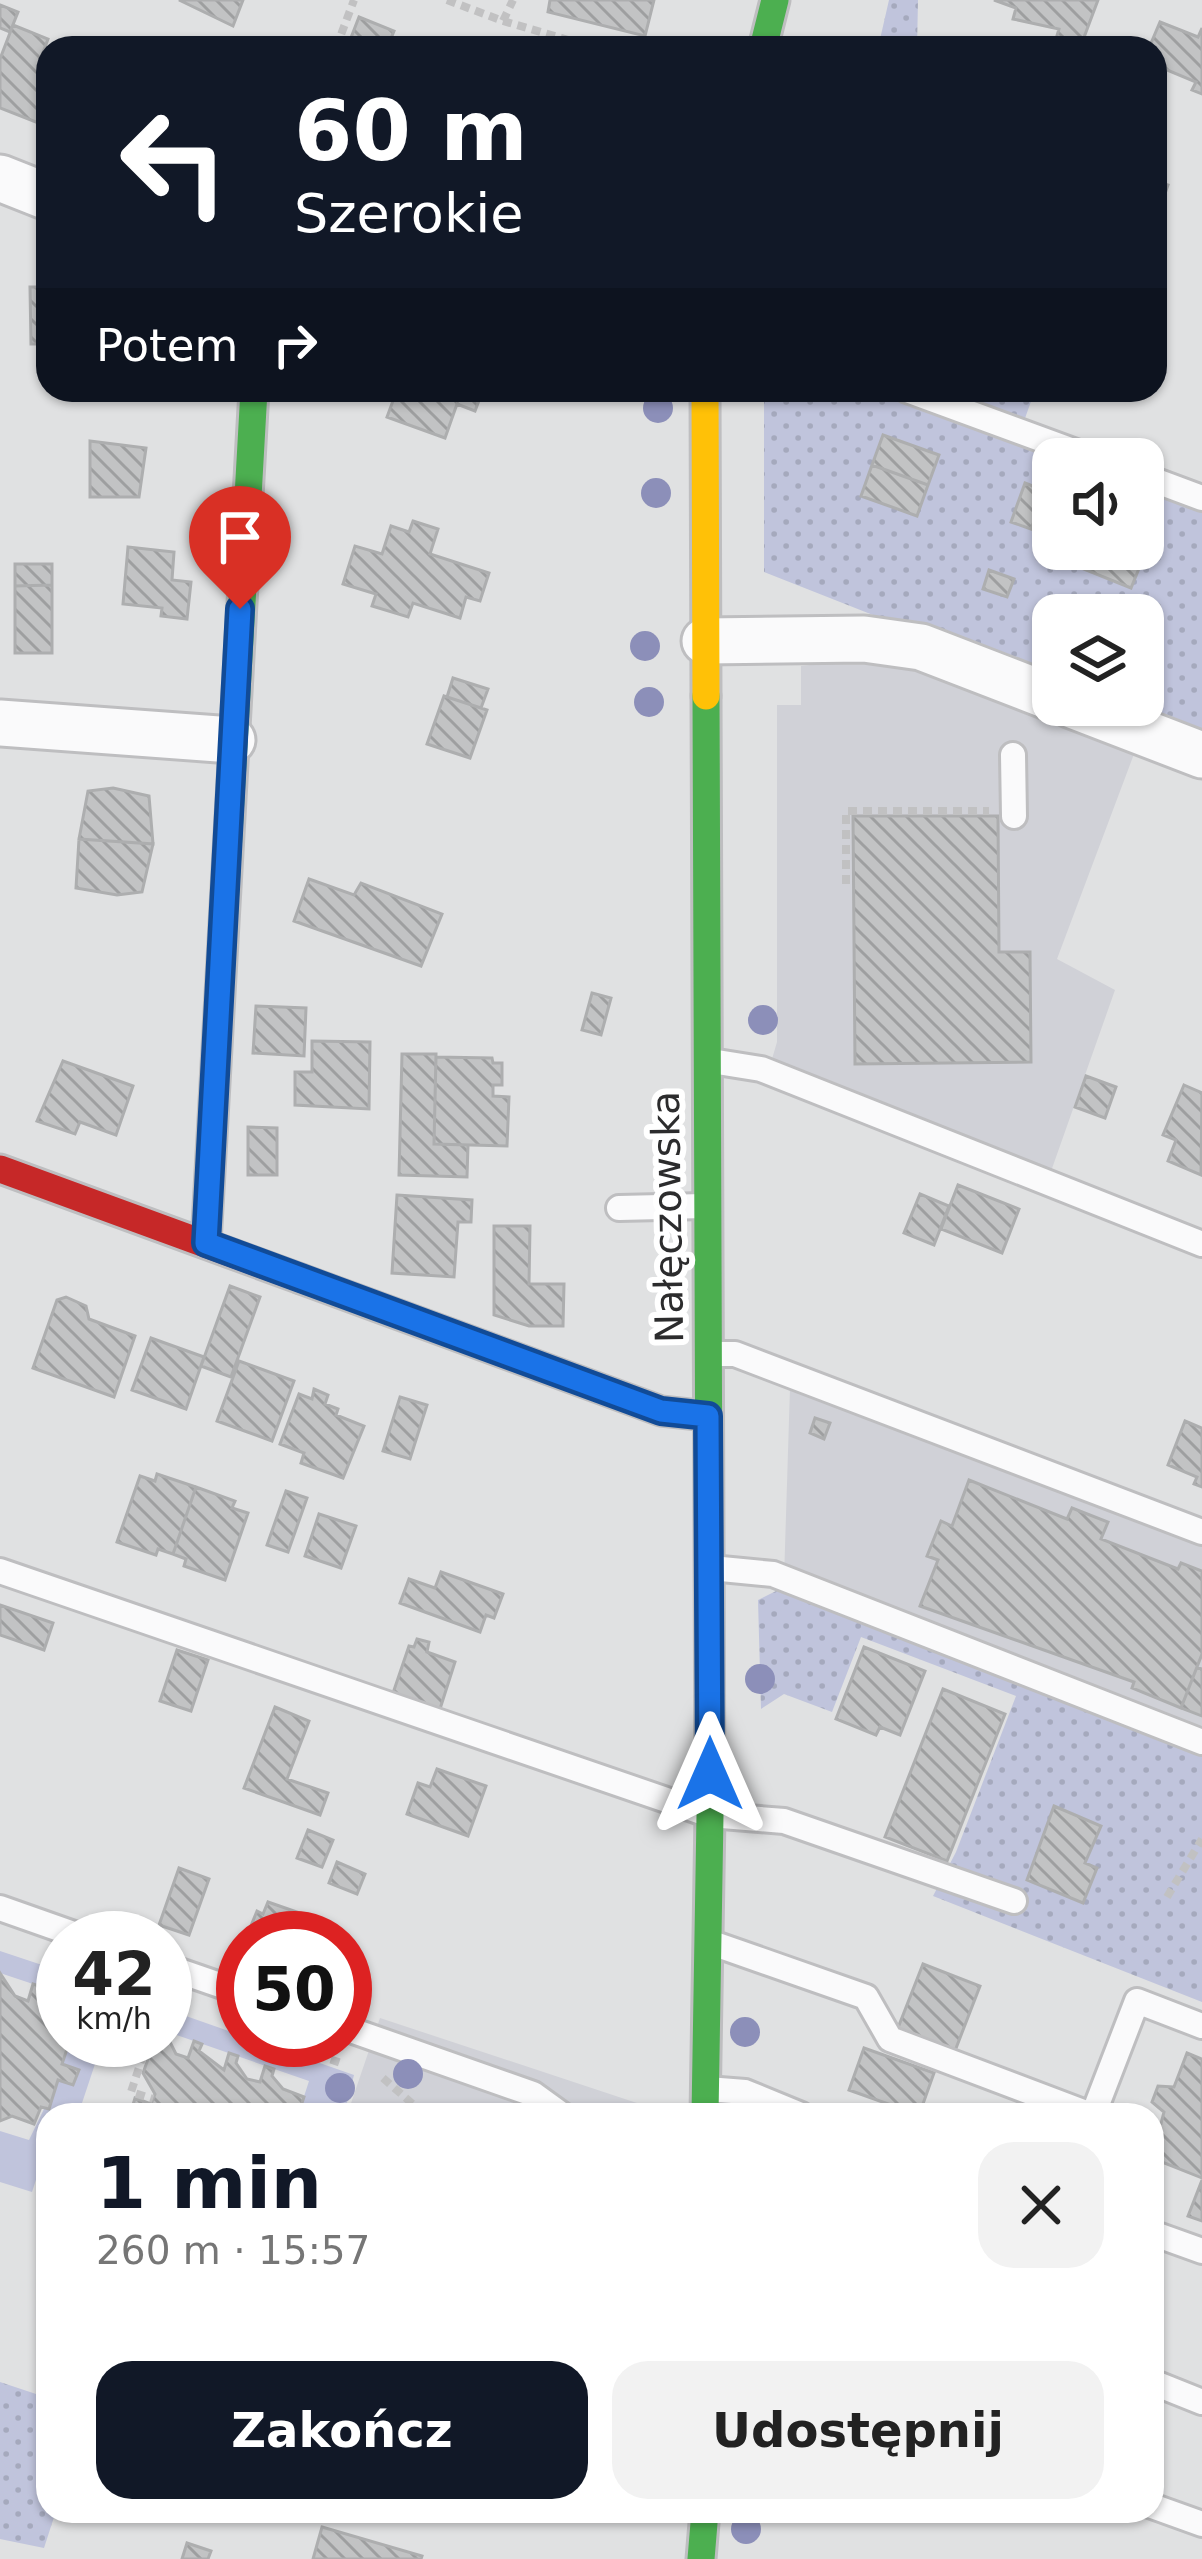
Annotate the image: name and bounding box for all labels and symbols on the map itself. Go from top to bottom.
pin [189,486,291,609]
street label: Nałęczowska [643,1091,692,1343]
position arrow [647,1711,773,1837]
speed limit sign: 50 [216,1911,372,2067]

